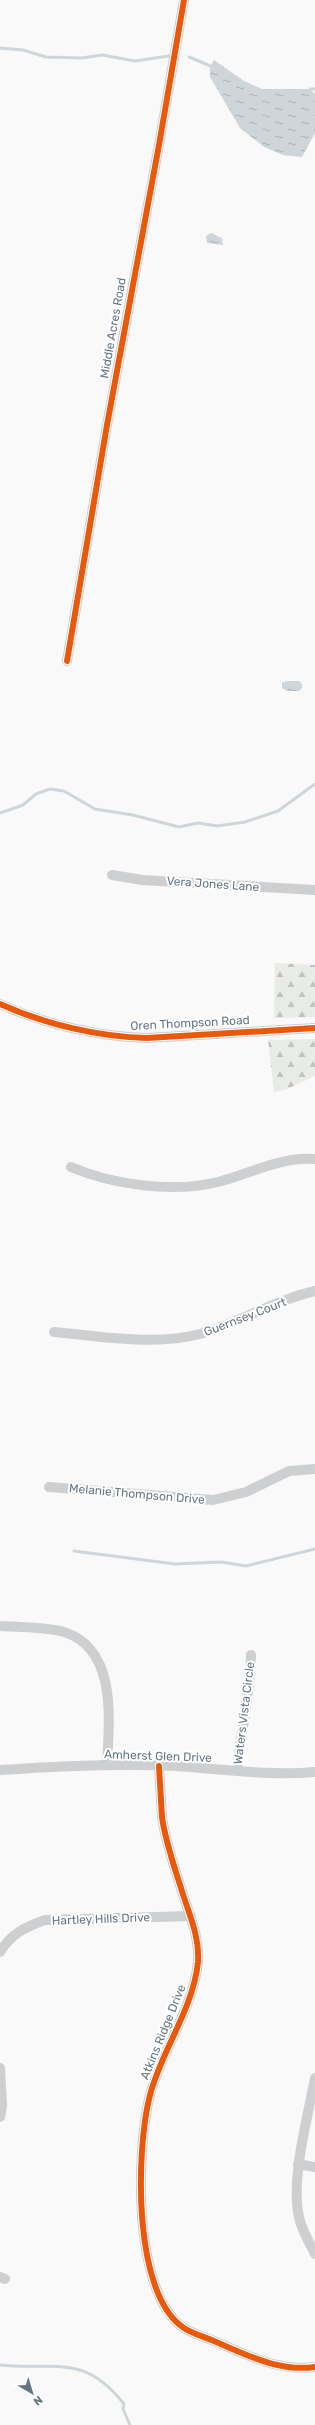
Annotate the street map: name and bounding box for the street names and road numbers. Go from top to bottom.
street label: Middle Acres Road [97,276,129,380]
street label: Vera Jones Lane [166,874,260,894]
street label: Oren Thompson Road [130,1013,250,1033]
street label: Guernsey Court [202,1295,288,1339]
street label: Melanie Thompson Drive [69,1481,206,1507]
street label: Waters Vista Circle [231,1661,257,1765]
street label: Amherst Glen Drive [104,1747,212,1765]
street label: Hartley Hills Drive [52,1910,151,1928]
street label: Atkins Ridge Drive [138,1982,189,2082]

